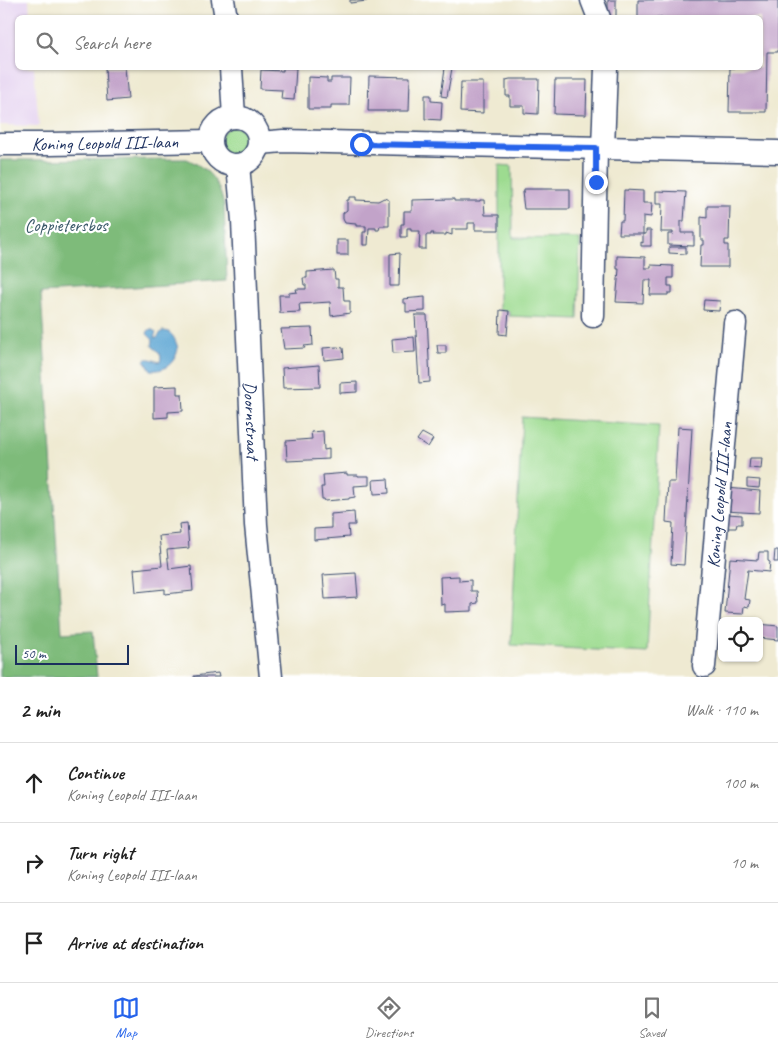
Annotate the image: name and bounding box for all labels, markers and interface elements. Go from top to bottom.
search box [15,15,763,70]
icon: search [33,29,61,57]
text: Search here [73,31,150,55]
street label: Koning Leopold III-laan [32,131,179,155]
route start [350,133,373,156]
route end [585,171,608,194]
park label: Coppietersbos [25,214,109,236]
street label: Doornstraat [239,381,264,463]
street label: Koning Leopold III-laan [702,420,737,569]
map controls [718,617,763,662]
button: locate [718,617,763,662]
scale bar [15,642,129,665]
text: 50 m [22,645,46,662]
text: 2 min [20,697,60,723]
text: Walk · 110 m [686,700,758,720]
text: Continue [67,761,124,785]
icon: ahead [20,769,48,797]
text: 100 m [724,773,758,793]
text: Koning Leopold III-laan [67,785,197,805]
text: Turn right [67,841,134,865]
icon: right [20,849,48,877]
text: 10 m [731,853,758,873]
text: Koning Leopold III-laan [67,865,197,885]
icon: arrive [20,929,48,957]
text: Arrive at destination [67,931,203,955]
tab: Map [112,994,140,1041]
tab: Directions [365,994,413,1041]
tab: Saved [638,994,666,1041]

